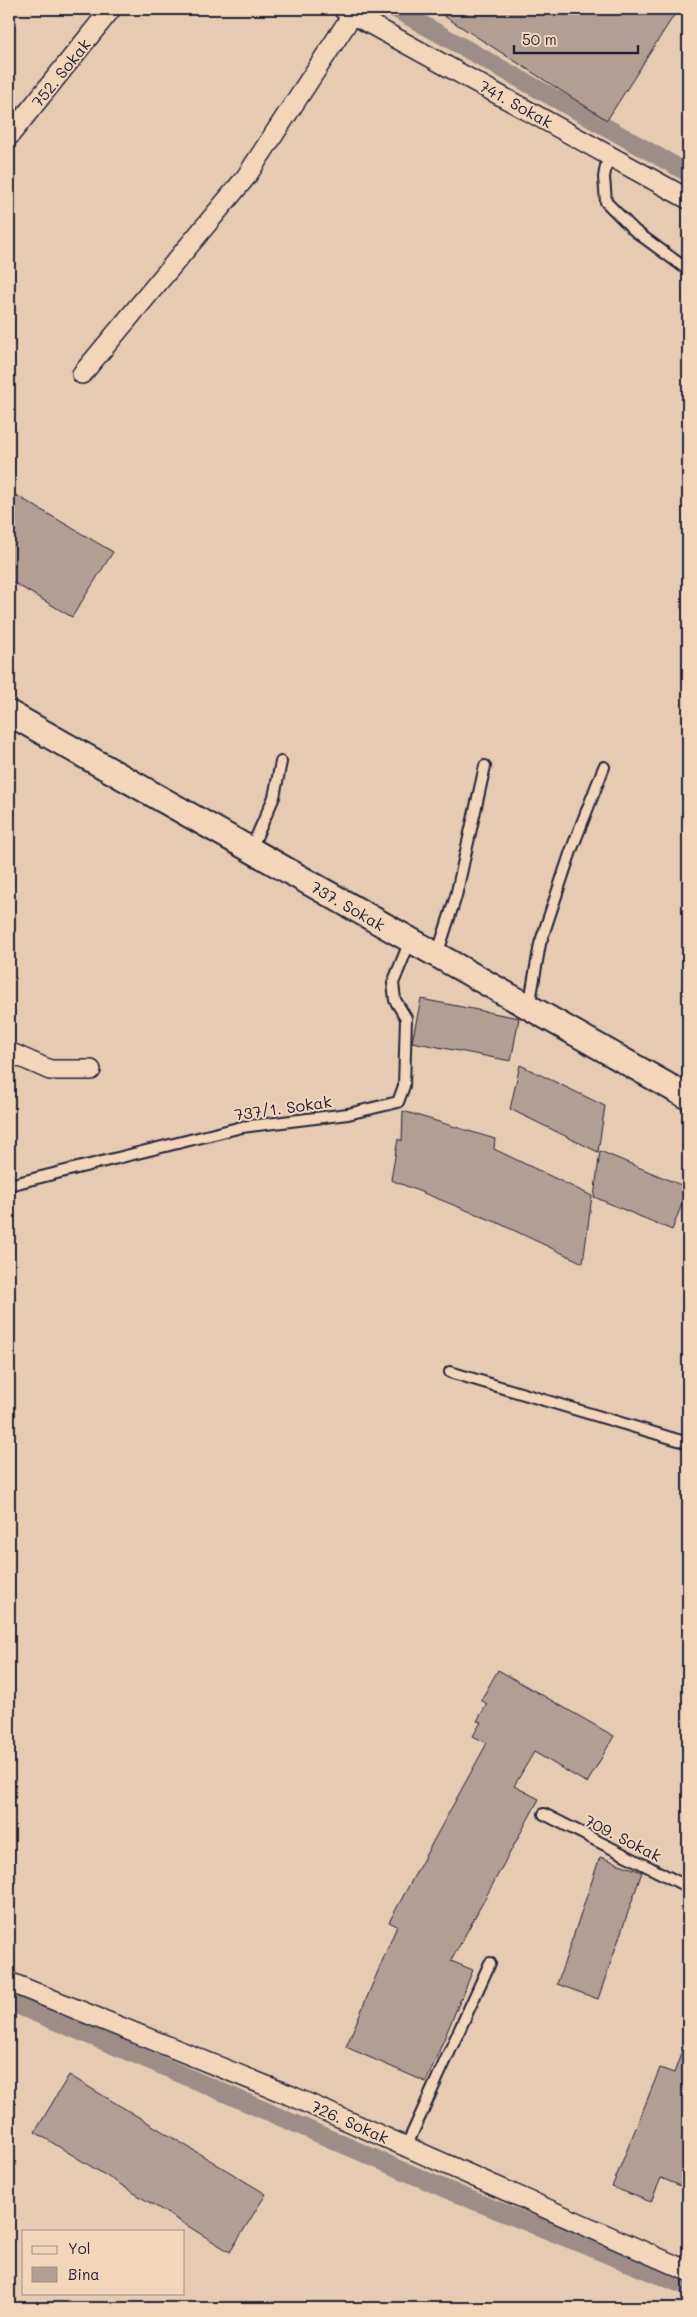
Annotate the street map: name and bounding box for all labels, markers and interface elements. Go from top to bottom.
scale bar [514,22,638,54]
text: 50 m [522,29,557,49]
street label: 752. Sokak [27,34,95,111]
street label: 741. Sokak [476,75,557,132]
street label: 737. Sokak [307,876,389,935]
street label: 737/1. Sokak [233,1090,333,1125]
street label: 709. Sokak [581,1809,665,1866]
street label: 726. Sokak [308,2095,392,2148]
legend [22,2230,185,2294]
text: Yol [68,2238,91,2258]
text: Bina [68,2264,100,2284]

